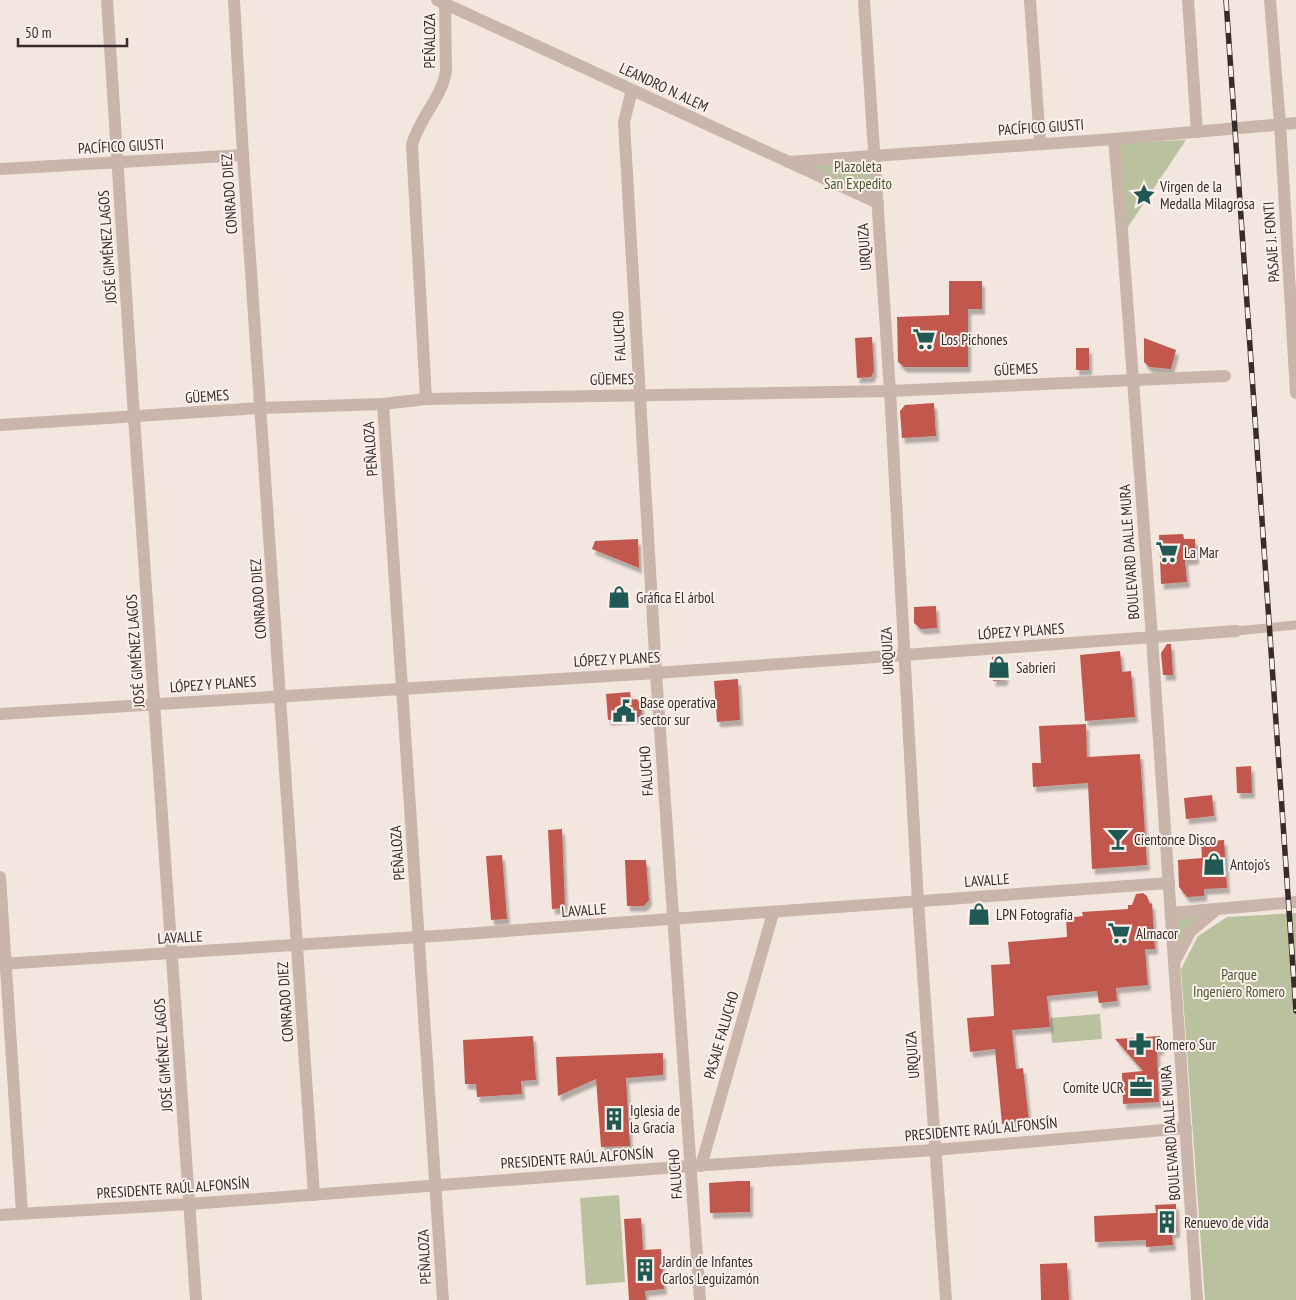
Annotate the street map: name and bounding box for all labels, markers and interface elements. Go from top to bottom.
street label: PEÑALOZA [420,13,439,69]
scale bar [18,15,126,47]
text: 50 m [25,23,51,42]
street label: LEANDRO N. ALEM [617,58,711,116]
street label: PACÍFICO GIUSTI [997,115,1085,139]
street label: PACÍFICO GIUSTI [78,134,164,158]
street label: CONRADO DIEZ [217,153,241,235]
park label: Plazoleta San Expedito [824,157,892,193]
place label: Virgen de la Medalla Milagrosa [1159,177,1255,213]
place icon: Virgen de la Medalla Milagrosa [1131,182,1157,208]
street label: JOSÉ GIMÉNEZ LAGOS [94,190,121,305]
street label: PASAJE J. FONTI [1259,201,1283,283]
street label: URQUIZA [853,222,875,271]
street label: FALUCHO [608,310,630,362]
supermarket icon: Los Pichones [911,326,937,352]
place label: Los Pichones [941,330,1008,349]
street label: GÜEMES [994,358,1038,380]
street label: GÜEMES [590,369,634,389]
street label: GÜEMES [184,385,230,407]
street label: PEÑALOZA [359,420,381,477]
street label: BOULEVARD DALLE MURA [1115,483,1143,620]
supermarket icon: La Mar [1154,539,1180,565]
place label: La Mar [1184,543,1220,562]
street label: CONRADO DIEZ [246,558,270,640]
shop icon: Gráfica El árbol [606,584,632,610]
place label: Gráfica El árbol [636,588,715,607]
street label: JOSÉ GIMÉNEZ LAGOS [122,594,149,709]
street label: LÓPEZ Y PLANES [977,619,1065,643]
street label: URQUIZA [876,626,898,675]
street label: LÓPEZ Y PLANES [573,647,661,671]
shop icon: Sabrieri [986,654,1012,680]
place label: Sabrieri [1016,658,1056,677]
street label: LÓPEZ Y PLANES [169,672,257,696]
place label: Base operativa sector sur [640,693,716,729]
public building icon: Base operativa sector sur [611,698,637,724]
street label: FALUCHO [635,745,657,797]
street label: PEÑALOZA [386,824,408,881]
bar icon: Cientonce Disco [1105,826,1131,852]
place label: Cientonce Disco [1134,830,1216,849]
shop icon: Antojo's [1201,851,1227,877]
place label: Antojo's [1230,855,1270,874]
street label: LAVALLE [964,869,1010,891]
street label: LAVALLE [561,899,607,921]
shop icon: LPN Fotografía [966,901,992,927]
place label: LPN Fotografía [996,905,1073,924]
supermarket icon: Almacor [1106,920,1132,946]
place label: Almacor [1136,924,1179,943]
street label: LAVALLE [157,926,203,948]
street label: CONRADO DIEZ [273,961,297,1043]
park label: Parque Ingeniero Romero [1193,965,1285,1001]
street label: PASAJE FALUCHO [699,989,743,1081]
street label: JOSÉ GIMÉNEZ LAGOS [150,998,177,1113]
street label: URQUIZA [901,1030,923,1079]
pharmacy icon: Romero Sur [1127,1031,1153,1057]
place label: Romero Sur [1156,1035,1217,1054]
street label: BOULEVARD DALLE MURA [1156,1064,1184,1201]
office icon: Comite UCR [1128,1074,1154,1100]
place label: Comite UCR [1063,1078,1124,1097]
place label: Iglesia de la Gracia [630,1101,680,1137]
building icon: Iglesia de la Gracia [601,1106,627,1132]
street label: PRESIDENTE RAÚL ALFONSÍN [904,1113,1058,1145]
street label: PRESIDENTE RAÚL ALFONSÍN [500,1143,654,1173]
street label: FALUCHO [664,1148,686,1200]
street label: PRESIDENTE RAÚL ALFONSÍN [96,1173,250,1203]
building icon: Renuevo de vida [1154,1209,1180,1235]
place label: Renuevo de vida [1184,1213,1269,1232]
street label: PEÑALOZA [413,1228,435,1285]
place label: Jardín de Infantes Carlos Leguizamón [661,1252,759,1288]
building icon: Jardín de Infantes Carlos Leguizamón [632,1257,658,1283]

